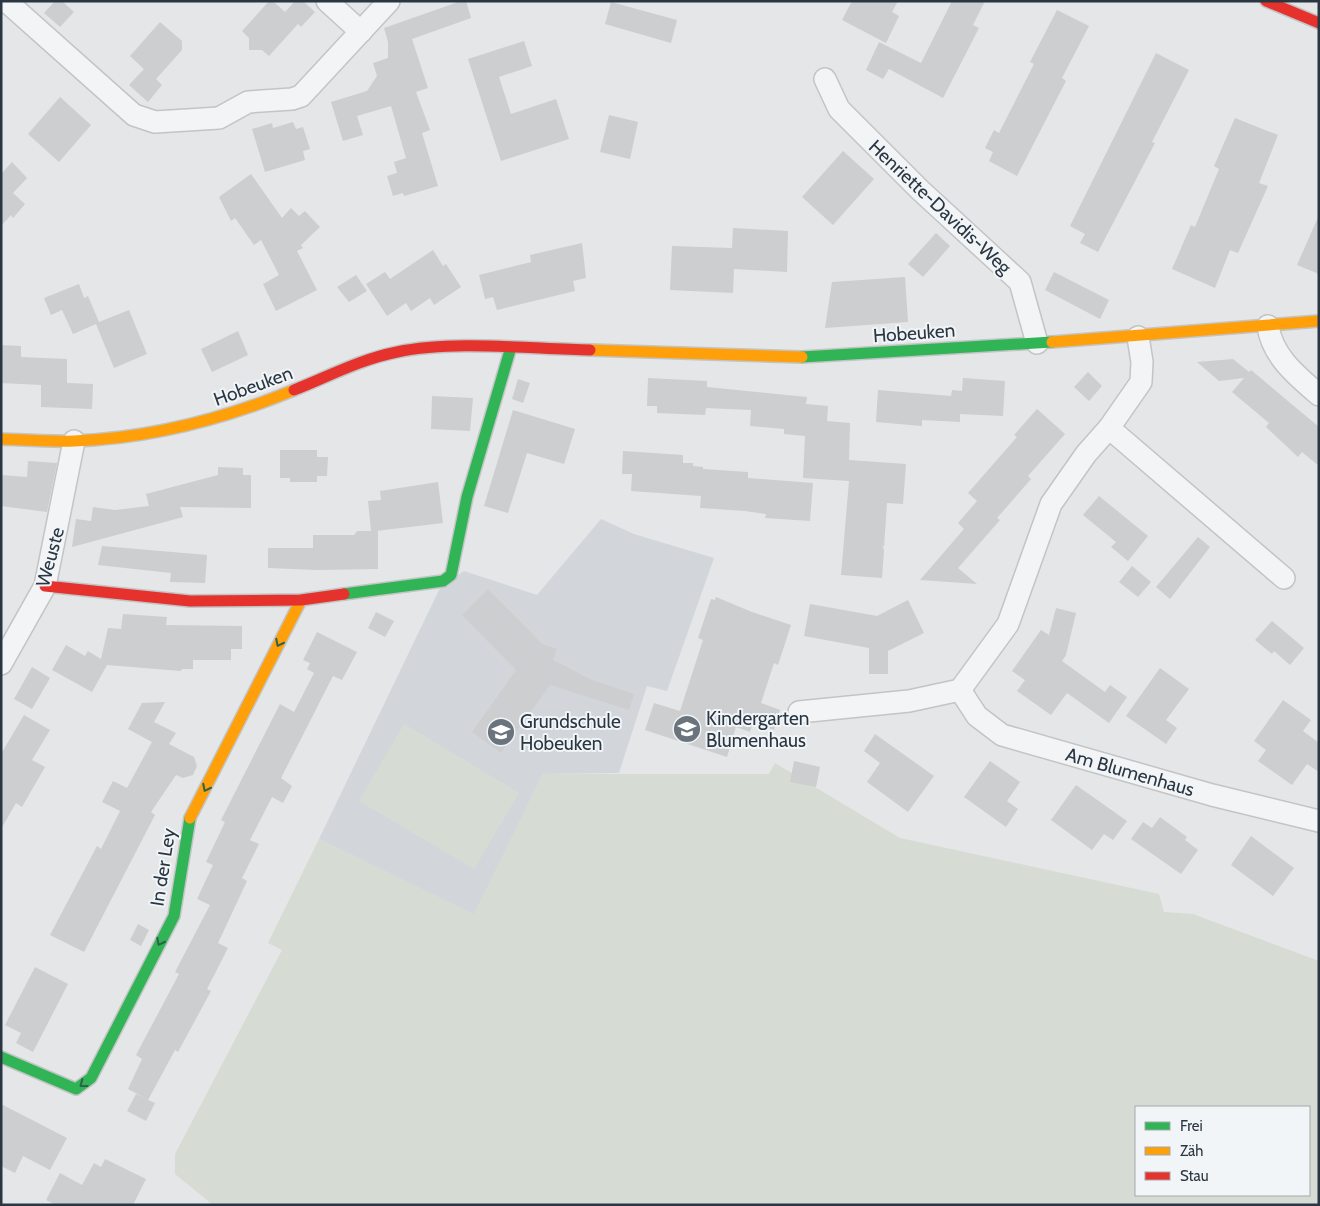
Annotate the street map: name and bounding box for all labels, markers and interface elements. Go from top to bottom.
street label: Henriette-Davidis-Weg [864,135,1016,279]
street label: Hobeuken [872,319,956,347]
street label: Hobeuken [210,361,296,411]
street label: Weuste [31,524,69,589]
one-way arrow [275,638,285,647]
place label: Kindergarten Blumenhaus [706,707,809,752]
place label: Grundschule Hobeuken [520,710,621,755]
school or university icon: Kindergarten Blumenhaus [672,714,702,744]
school or university icon: Grundschule Hobeuken [486,717,516,747]
street label: Am Blumenhaus [1063,743,1197,801]
one-way arrow [202,783,212,792]
street label: In der Ley [145,826,181,908]
one-way arrow [156,937,166,946]
one-way arrow [79,1078,89,1087]
legend [1135,1106,1310,1196]
text: Frei [1180,1117,1203,1135]
text: Zäh [1180,1142,1203,1160]
text: Stau [1180,1167,1209,1185]

